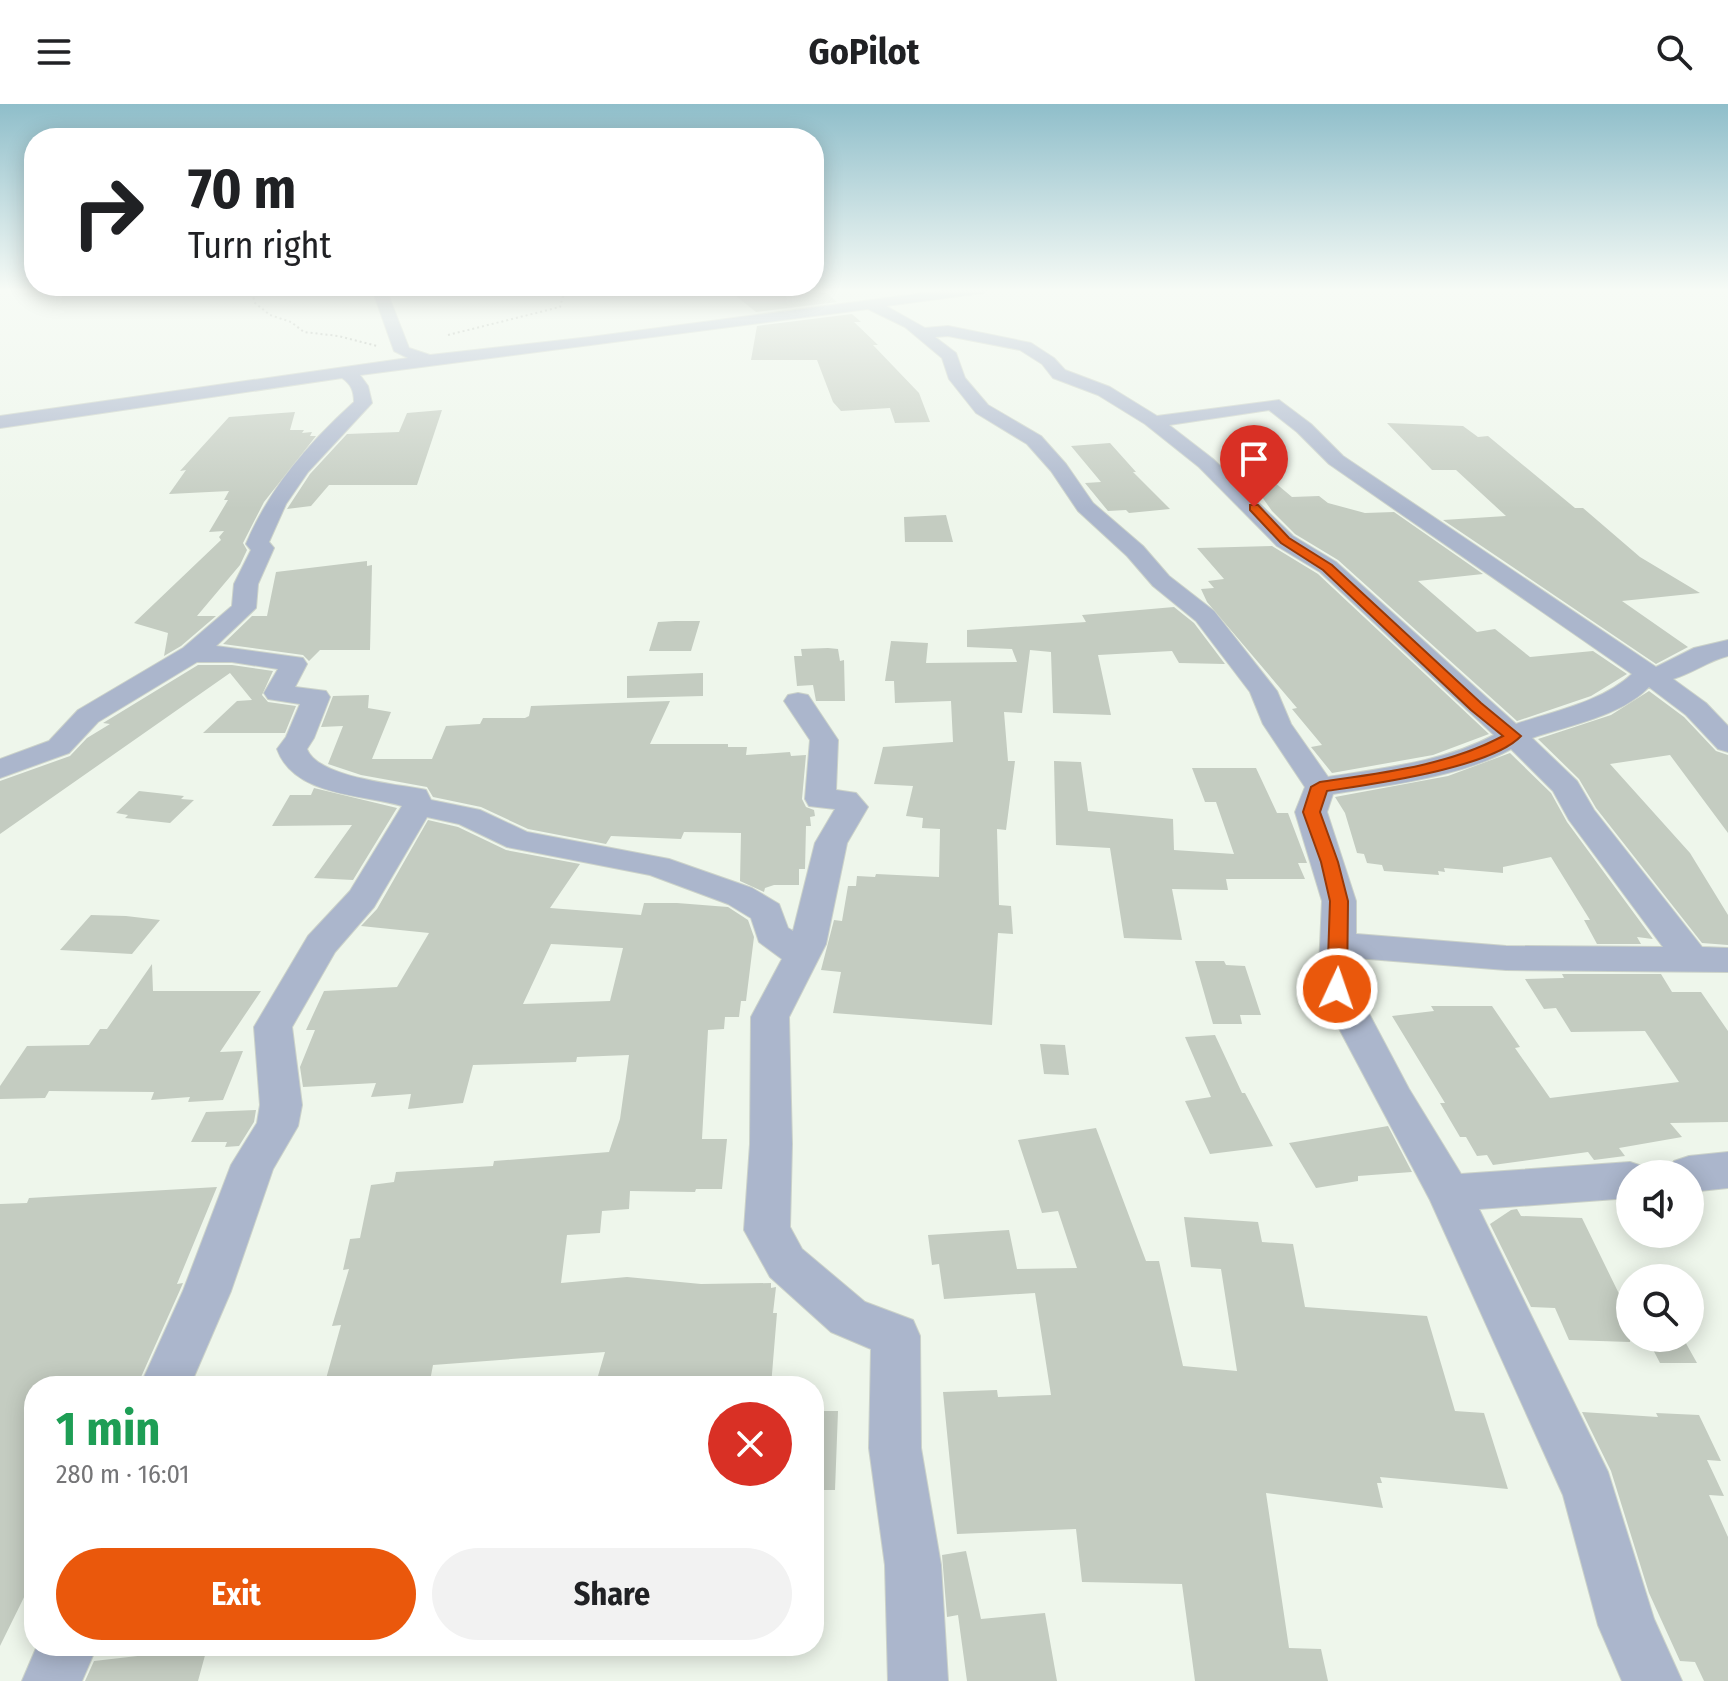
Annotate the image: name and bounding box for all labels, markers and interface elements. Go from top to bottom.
icon: menu [32,30,76,74]
text: GoPilot [809,30,919,74]
icon: search [1652,30,1696,74]
text: 70 m [188,156,296,223]
icon: right [56,160,160,264]
text: Turn right [188,224,331,268]
pin [1220,425,1288,507]
icon: arrive [1232,437,1276,481]
position arrow [1295,947,1379,1031]
map controls [1616,1160,1704,1352]
button: sound [1616,1160,1704,1248]
button: search [1616,1264,1704,1352]
text: 1 min [56,1400,161,1458]
button: close [708,1402,792,1486]
text: 280 m · 16:01 [56,1459,189,1490]
button: Exit [56,1548,416,1640]
button: Share [432,1548,792,1640]

